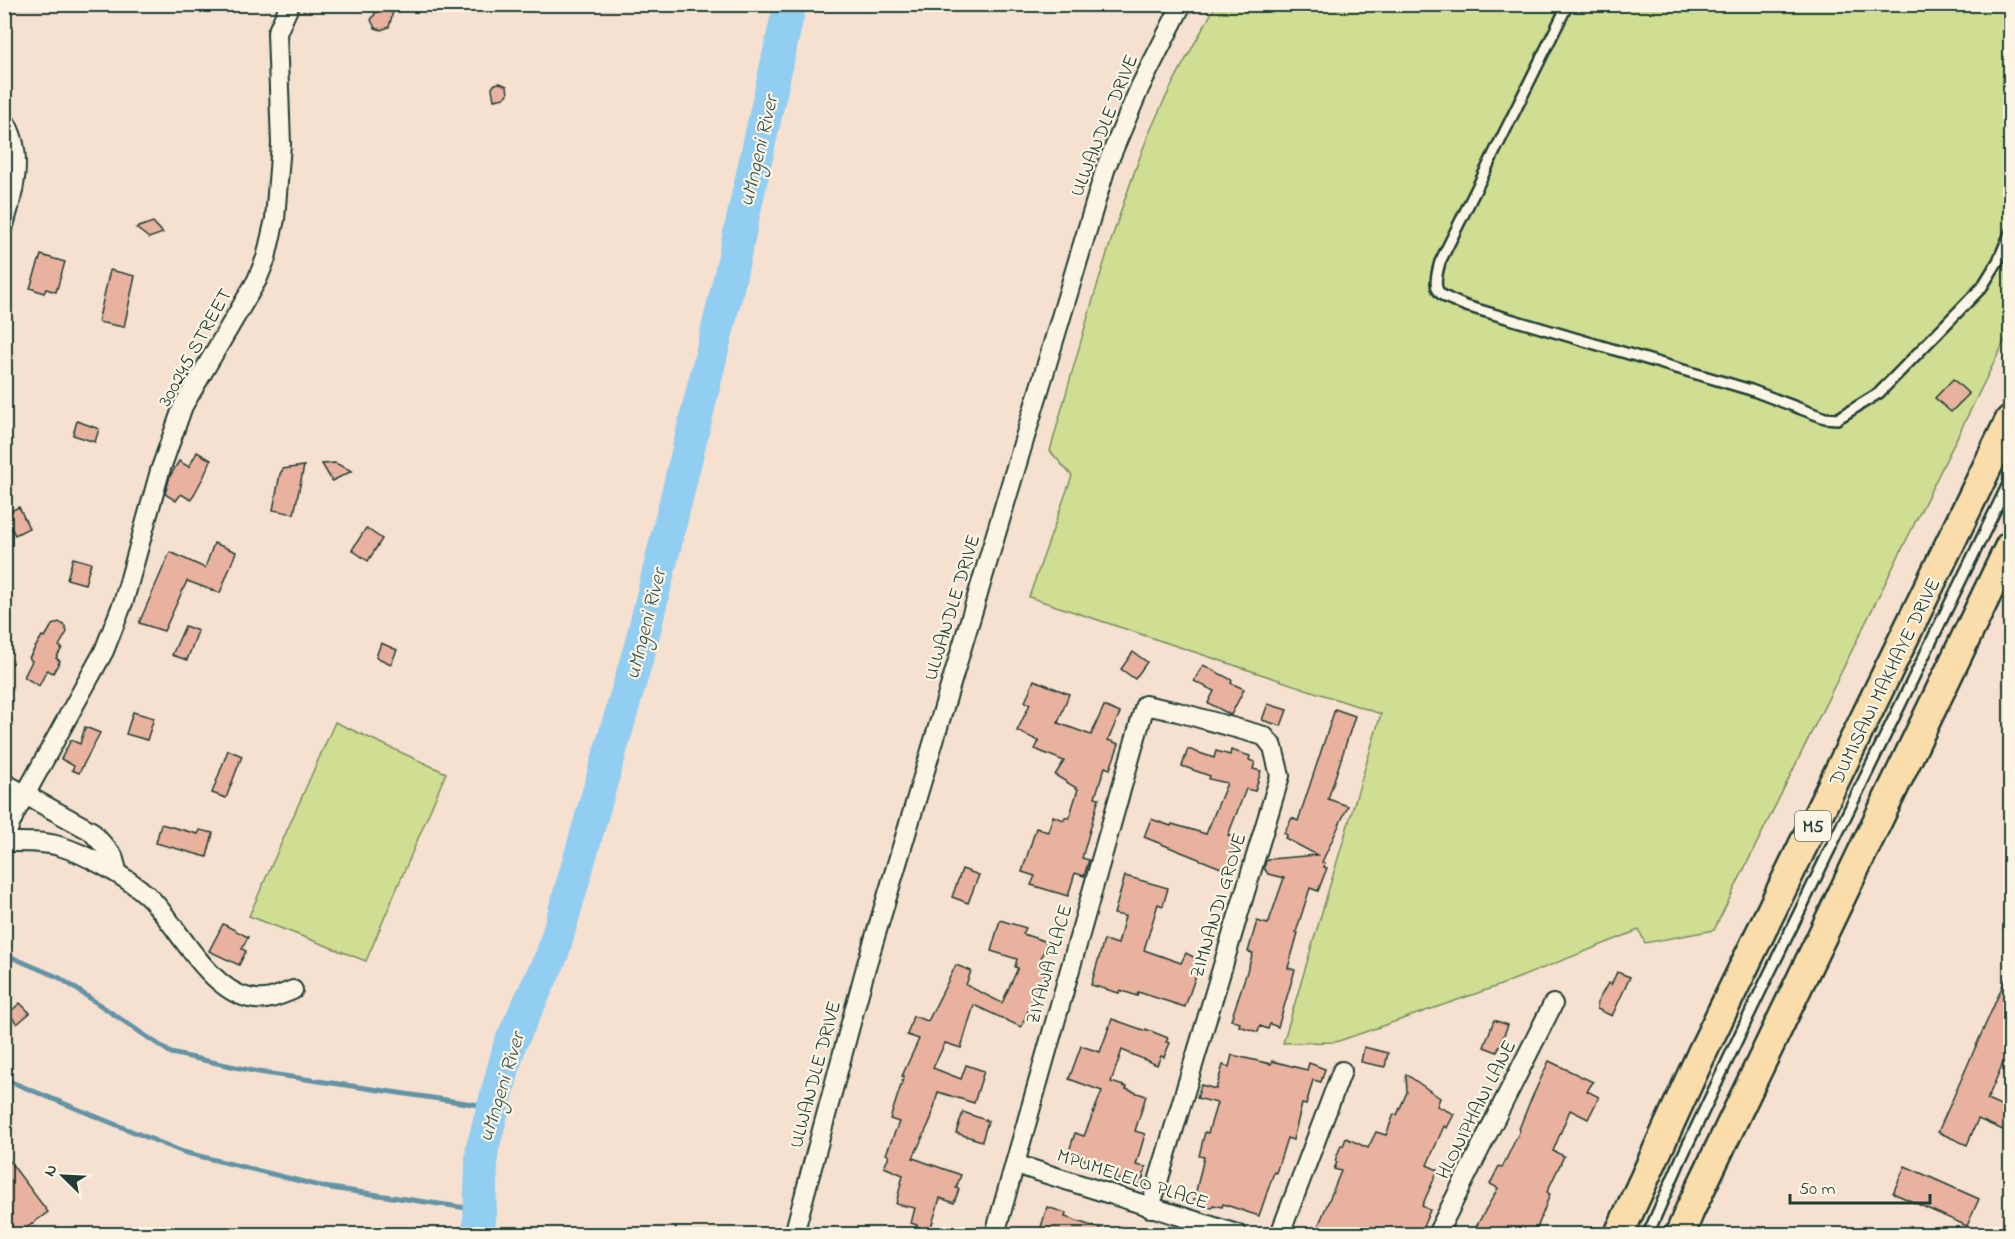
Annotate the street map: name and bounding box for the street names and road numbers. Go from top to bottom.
street label: ULWANDLE DRIVE [1064,50,1147,202]
street label: 300245 STREET [152,284,241,413]
street label: ULWANDLE DRIVE [917,531,989,684]
street label: DUMISANI MAKHAYE DRIVE [1823,573,1949,792]
road number: M5 [1795,811,1831,841]
street label: ZIMNANDI GROVE [1184,830,1255,982]
street label: ZIYAWA PLACE [1019,901,1081,1028]
street label: ULWANDLE DRIVE [783,998,850,1151]
street label: HLONIPHANI LANE [1430,1035,1525,1185]
street label: MPUMELELO PLACE [1053,1142,1212,1219]

